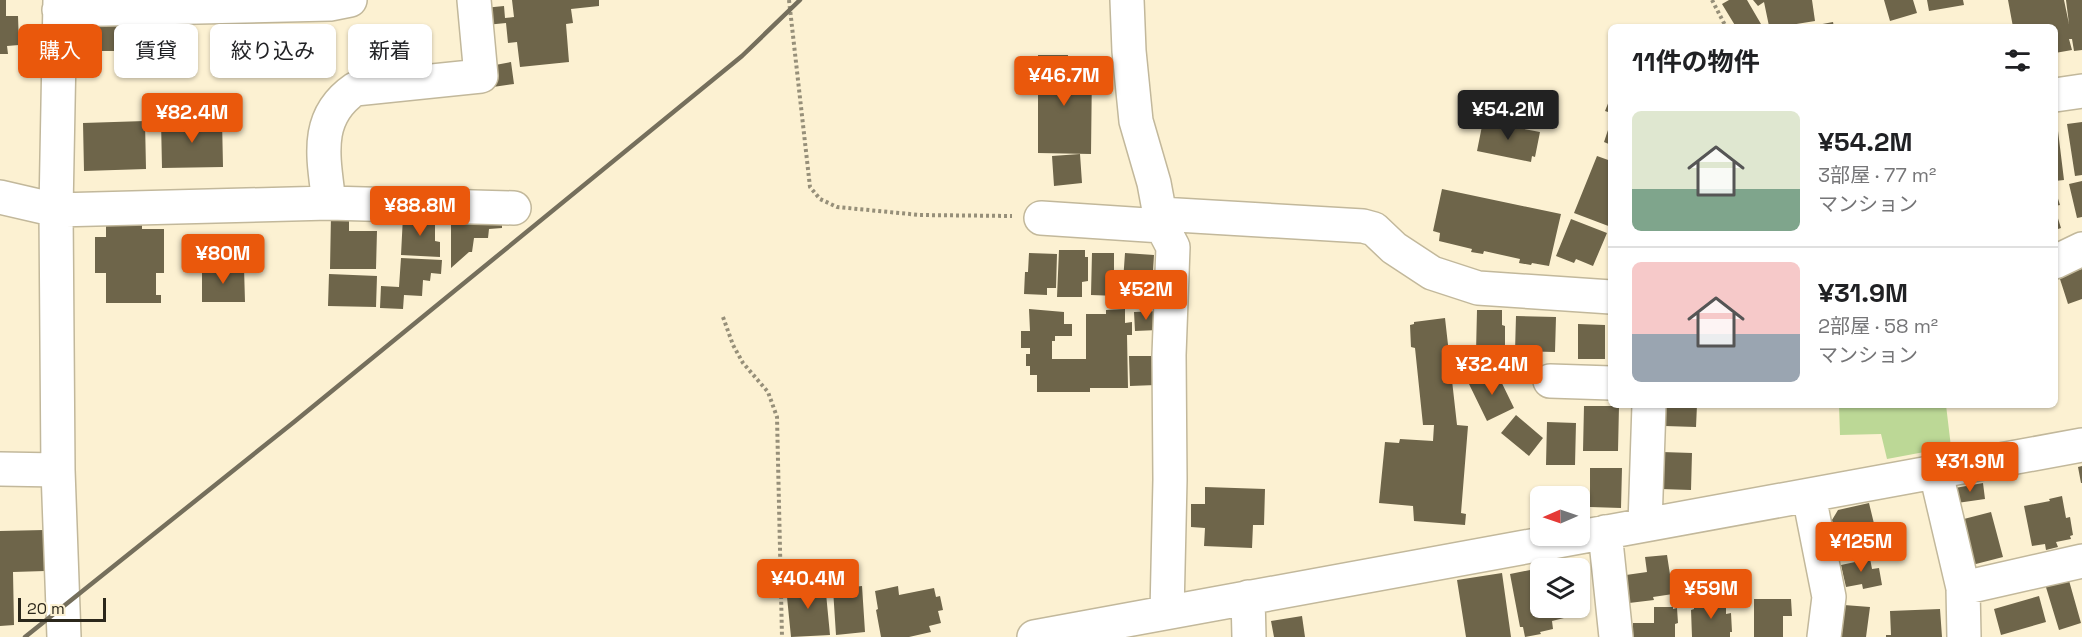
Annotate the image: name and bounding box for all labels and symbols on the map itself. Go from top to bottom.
pin: ¥46.7M [1015,56,1113,107]
pin: ¥54.2M [1459,90,1557,141]
pin: ¥82.4M [143,93,241,144]
pin: ¥88.8M [371,186,469,237]
pin: ¥80M [187,234,259,285]
pin: ¥52M [1110,270,1182,321]
pin: ¥32.4M [1443,345,1541,396]
pin: ¥31.9M [1921,442,2019,493]
north arrow [1530,486,1590,546]
pin: ¥125M [1819,522,1903,573]
pin: ¥40.4M [759,559,857,610]
pin: ¥59M [1675,569,1747,620]
scale bar [18,595,106,622]

